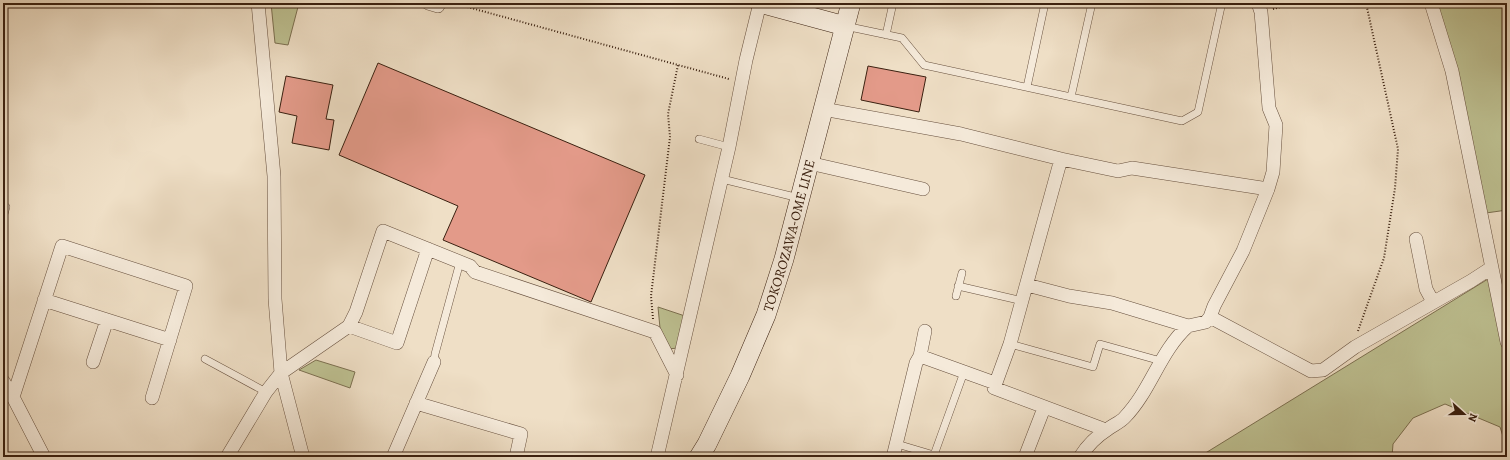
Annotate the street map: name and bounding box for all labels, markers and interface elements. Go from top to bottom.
street label: TOKOROZAWA-OME LINE [758,157,819,314]
north arrow [1444,394,1484,434]
text: N [1464,411,1481,424]

